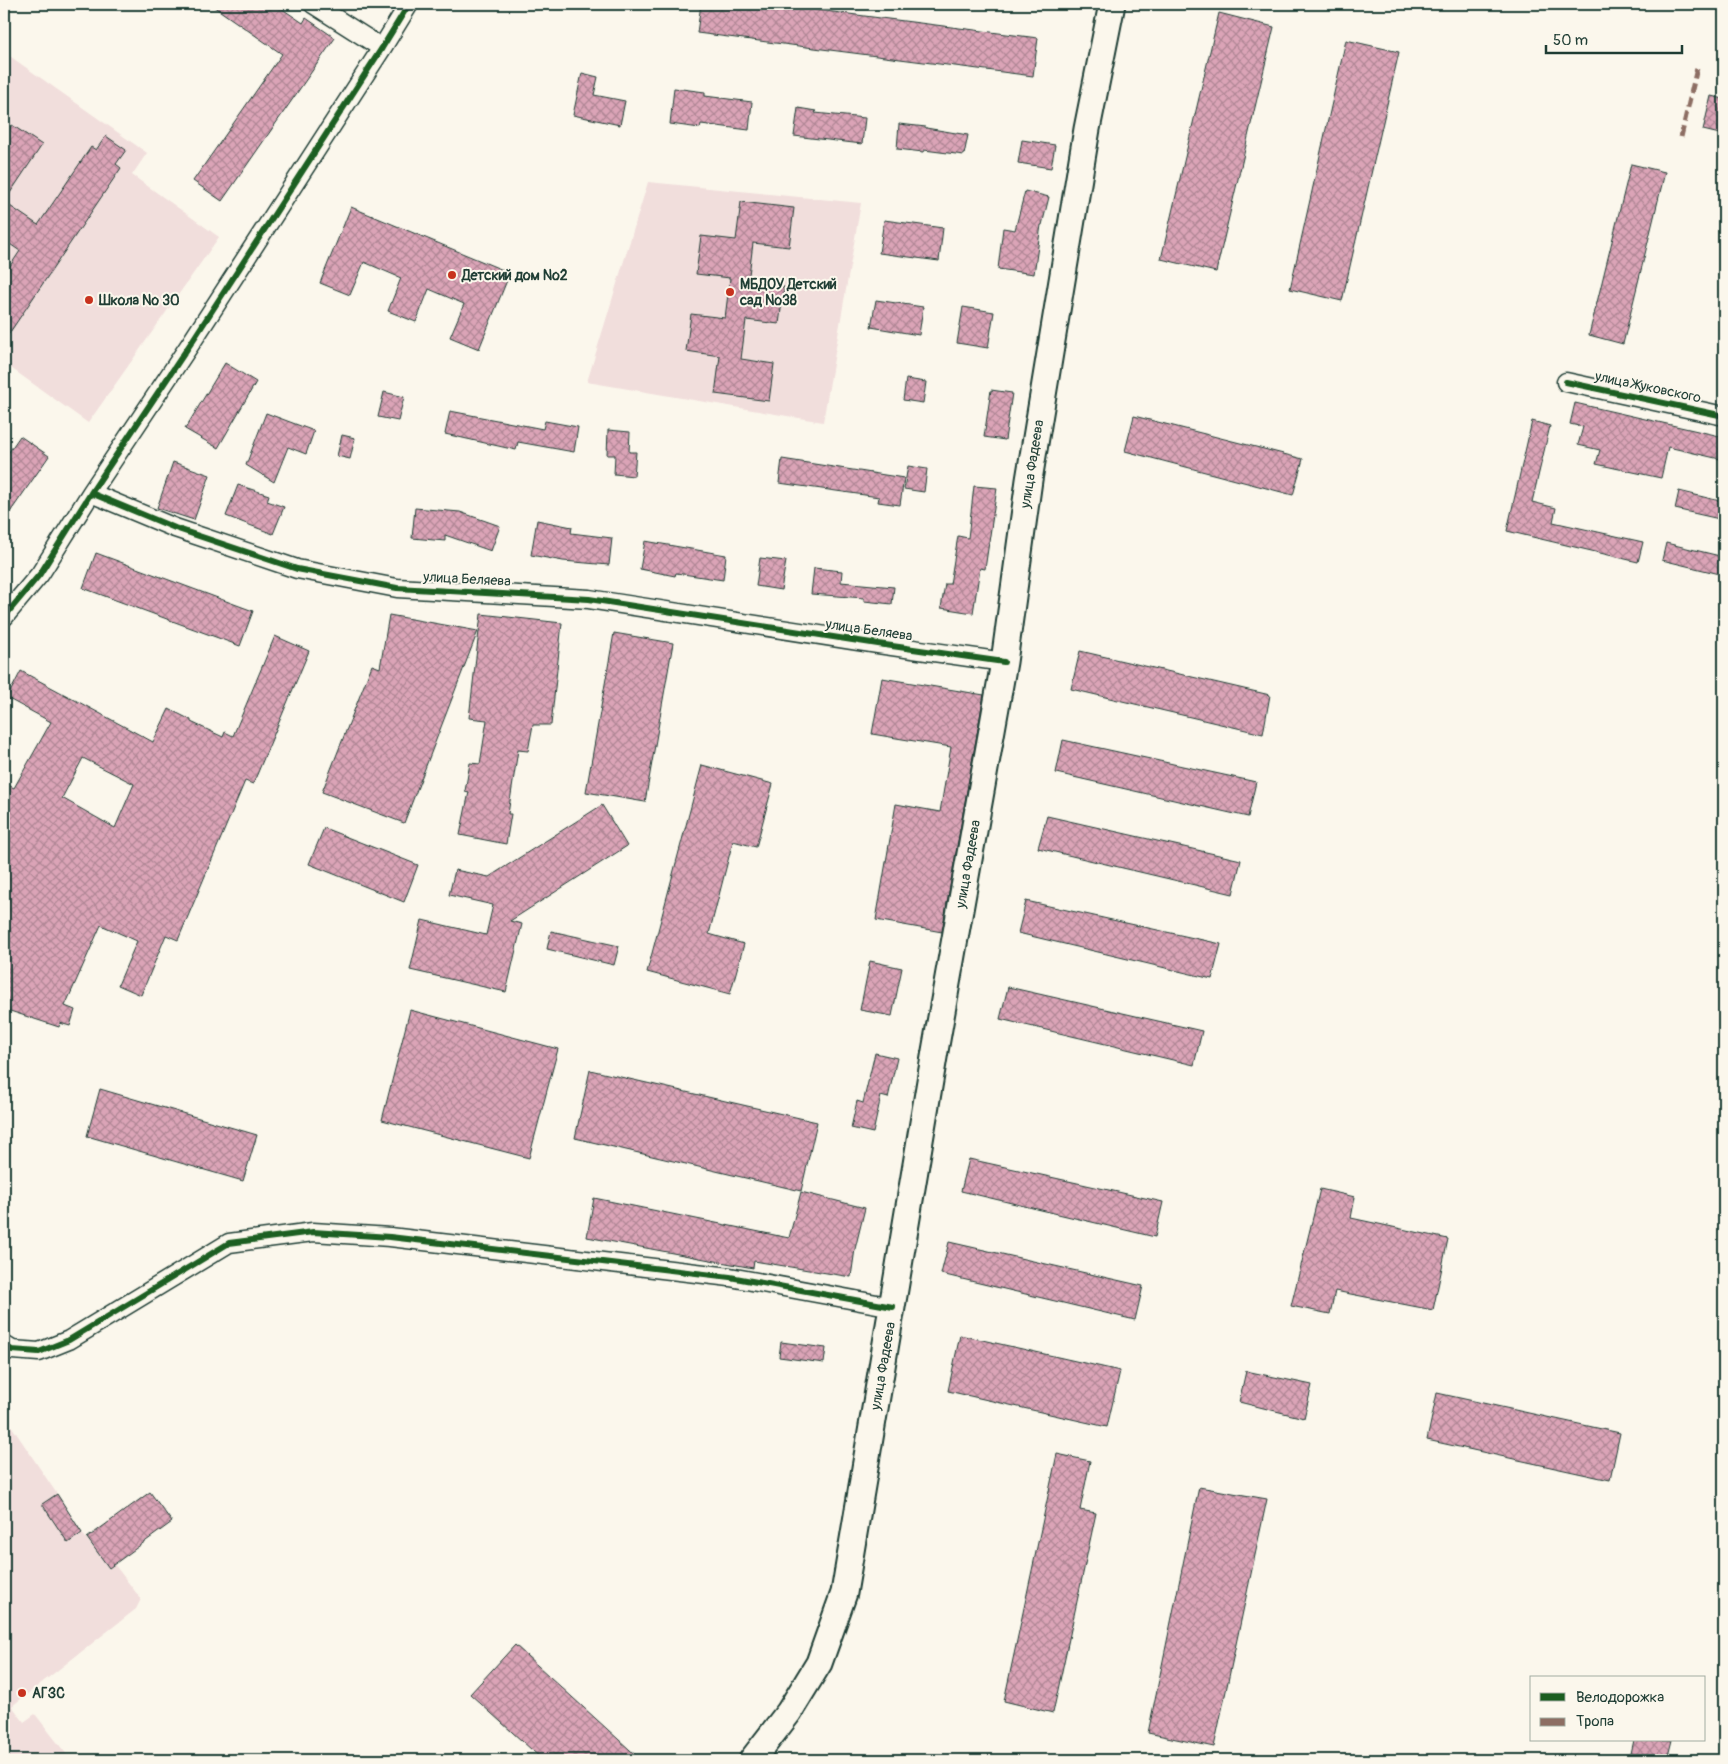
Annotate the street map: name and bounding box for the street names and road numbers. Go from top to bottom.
street label: улица Жуковского [1592,367,1703,407]
street label: улица Фадеева [1016,419,1047,510]
street label: улица Беляева [422,568,511,590]
street label: улица Беляева [824,615,913,645]
street label: улица Фадеева [952,819,984,910]
street label: улица Фадеева [867,1321,899,1412]

